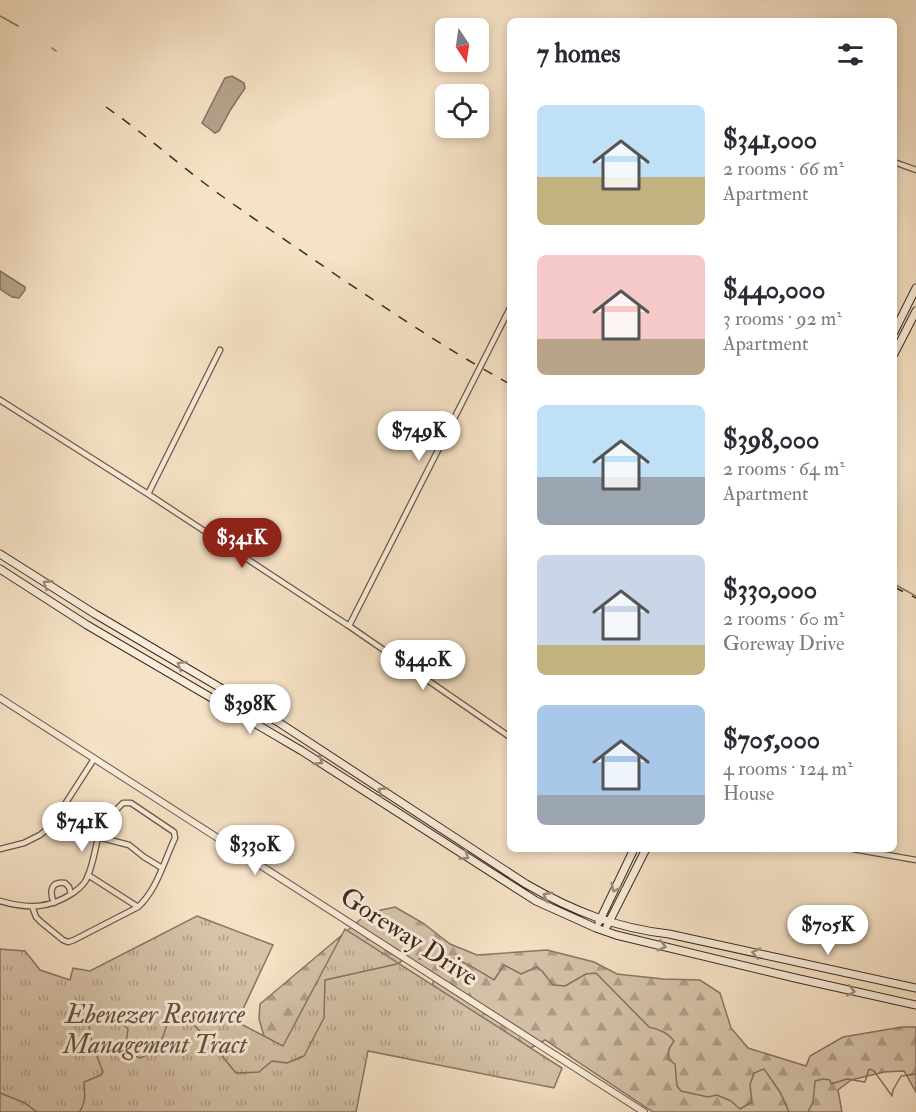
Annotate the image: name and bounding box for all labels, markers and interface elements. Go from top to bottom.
north arrow [435,18,489,72]
map controls [435,18,489,138]
text: 7 homes [537,38,620,70]
icon: filters [834,38,867,71]
button: locate [435,84,489,138]
text: $341,000 [723,124,817,156]
icon: home [585,129,657,201]
text: 2 rooms · 66 m² [723,156,844,181]
text: Apartment [723,181,808,206]
text: $440,000 [723,274,825,306]
icon: home [585,279,657,351]
text: 3 rooms · 92 m² [723,306,842,331]
text: Apartment [723,331,808,356]
pin: $749K [377,411,461,462]
text: $749K [392,418,446,443]
text: $398,000 [723,424,819,456]
icon: home [585,429,657,501]
text: 2 rooms · 64 m² [723,456,845,481]
text: Apartment [723,481,808,506]
pin: $341K [200,518,284,569]
text: $341K [217,525,267,550]
text: $330,000 [723,574,817,606]
icon: home [585,579,657,651]
one-way arrow [43,580,54,591]
text: 2 rooms · 60 m² [723,606,844,631]
text: Goreway Drive [723,631,844,656]
pin: $440K [381,640,465,691]
text: $440K [394,647,452,672]
one-way arrow [177,661,187,672]
pin: $398K [208,684,292,735]
text: $398K [224,691,276,716]
text: $705,000 [723,724,820,756]
icon: home [585,729,657,801]
one-way arrow [312,754,323,765]
text: 4 rooms · 124 m² [723,756,853,781]
text: House [723,781,774,806]
one-way arrow [378,786,388,798]
pin: $741K [40,802,124,853]
text: $741K [56,809,108,834]
pin: $330K [213,825,297,876]
text: $330K [230,832,280,857]
one-way arrow [458,849,469,860]
street label: Goreway Drive [334,881,484,993]
one-way arrow [611,882,623,893]
one-way arrow [542,891,553,903]
pin: $705K [786,905,870,956]
text: $705K [801,912,855,937]
one-way arrow [656,939,666,952]
one-way arrow [752,947,762,960]
one-way arrow [846,983,856,996]
park label: Ebenezer Resource Management Tract [61,999,248,1061]

